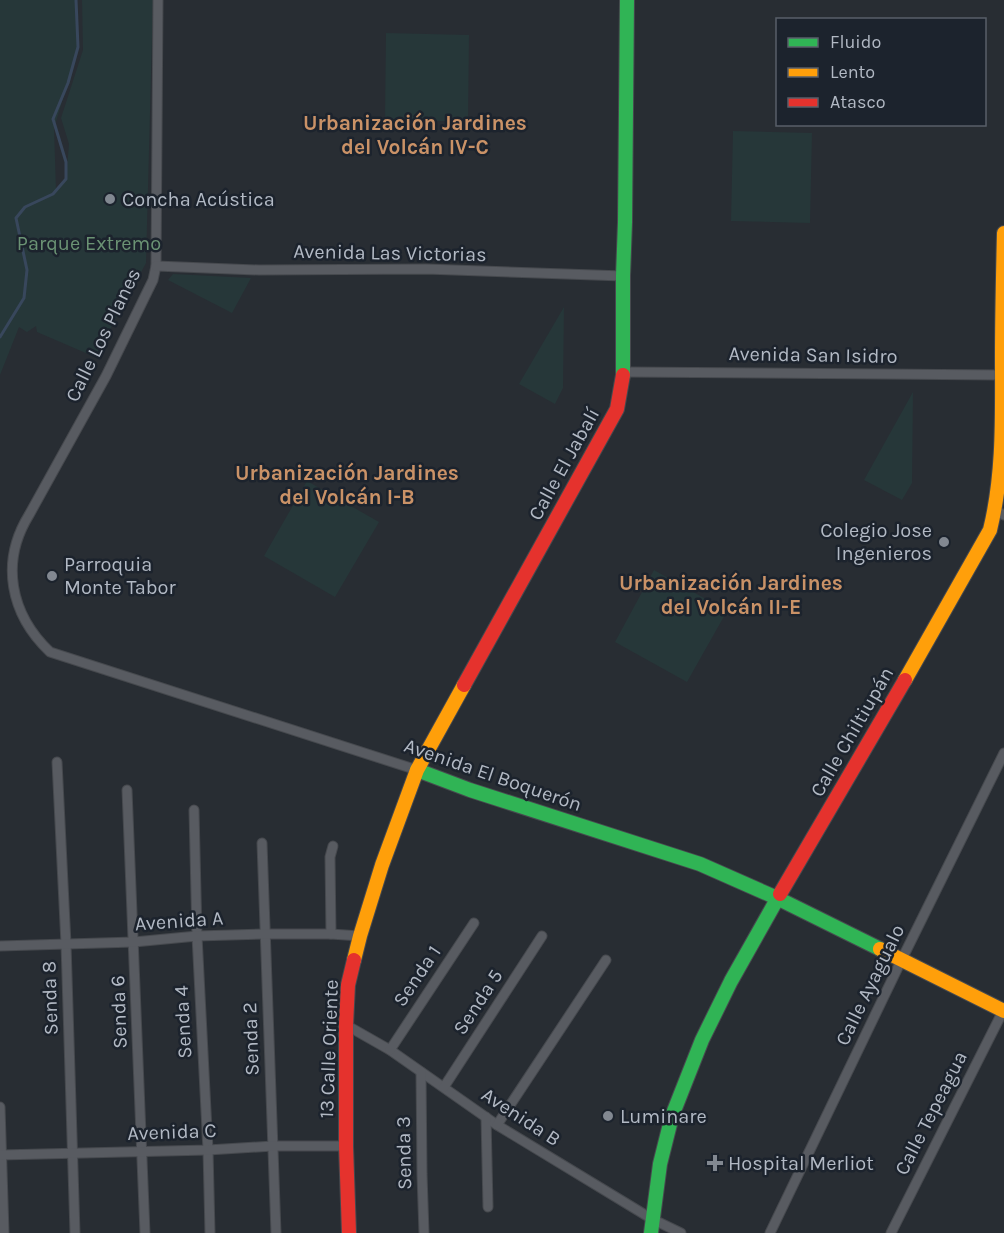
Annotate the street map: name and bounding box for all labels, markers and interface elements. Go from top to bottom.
legend [776,18,986,126]
text: Fluido [830,31,881,53]
text: Lento [830,61,875,83]
text: Atasco [830,91,886,113]
district label: Urbanización Jardines del Volcán IV-C [303,111,527,159]
place label: Concha Acústica [122,188,275,211]
marker: Concha Acústica [103,192,117,206]
park label: Parque Extremo [17,232,161,255]
street label: Avenida Las Victorias [293,240,487,266]
street label: Calle Los Planes [61,265,145,405]
street label: Avenida San Isidro [728,342,898,368]
street label: Calle El Jabalí [524,404,604,524]
district label: Urbanización Jardines del Volcán I-B [235,461,459,509]
place label: Colegio Jose Ingenieros [820,519,932,565]
marker: Colegio Jose Ingenieros [937,535,951,549]
place label: Parroquia Monte Tabor [64,553,177,599]
marker: Parroquia Monte Tabor [45,569,59,583]
district label: Urbanización Jardines del Volcán II-E [619,571,843,619]
street label: Calle Chiltiupán [806,663,898,801]
street label: Avenida El Boquerón [401,734,585,816]
street label: Avenida A [134,906,224,936]
street label: Calle Ayagualo [831,921,909,1049]
street label: Senda 1 [388,941,446,1011]
street label: Senda 8 [37,960,63,1036]
street label: Senda 5 [448,965,508,1039]
street label: Senda 6 [106,975,132,1049]
street label: 13 Calle Oriente [315,979,343,1119]
street label: Senda 4 [170,985,196,1059]
street label: Senda 2 [238,1002,264,1076]
street label: Calle Tepeagua [890,1047,972,1179]
street label: Avenida B [477,1083,565,1151]
place label: Luminare [620,1105,707,1128]
marker: Luminare [601,1109,615,1123]
street label: Senda 3 [392,1116,416,1190]
street label: Avenida C [127,1119,217,1145]
place label: Hospital Merliot [728,1152,874,1175]
marker: Hospital Merliot [706,1154,724,1172]

